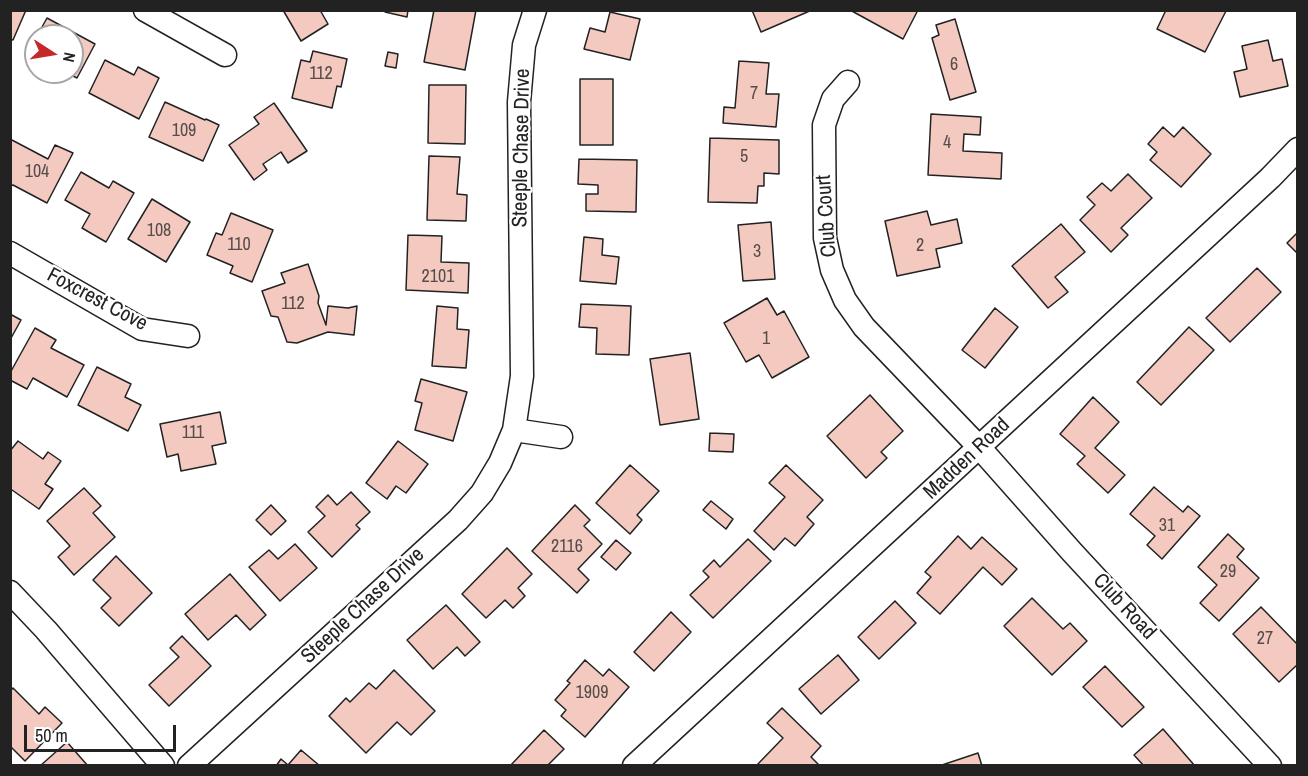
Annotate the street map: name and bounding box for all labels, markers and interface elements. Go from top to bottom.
north arrow [24,24,84,84]
text: N [58,50,81,64]
house number: 6 [950,54,958,76]
house number: 112 [309,63,333,85]
street label: Steeple Chase Drive [508,68,536,228]
house number: 7 [750,83,758,105]
house number: 109 [172,120,196,142]
house number: 4 [943,132,951,154]
house number: 5 [740,146,748,168]
house number: 104 [25,161,49,183]
street label: Club Court [812,174,842,258]
house number: 108 [147,220,171,242]
house number: 110 [227,234,251,256]
house number: 2 [916,235,924,257]
house number: 3 [753,241,761,263]
street label: Foxcrest Cove [42,263,152,337]
house number: 2101 [422,266,454,288]
house number: 112 [281,293,305,315]
house number: 1 [762,328,770,350]
street label: Madden Road [919,413,1015,505]
house number: 111 [182,422,204,444]
house number: 31 [1159,515,1175,537]
house number: 2116 [551,536,583,558]
street label: Steeple Chase Drive [296,543,430,669]
house number: 29 [1220,561,1236,583]
street label: Club Road [1087,569,1161,645]
house number: 27 [1257,628,1273,650]
house number: 1909 [576,682,608,704]
scale bar [27,713,178,751]
text: 50 m [35,723,68,748]

